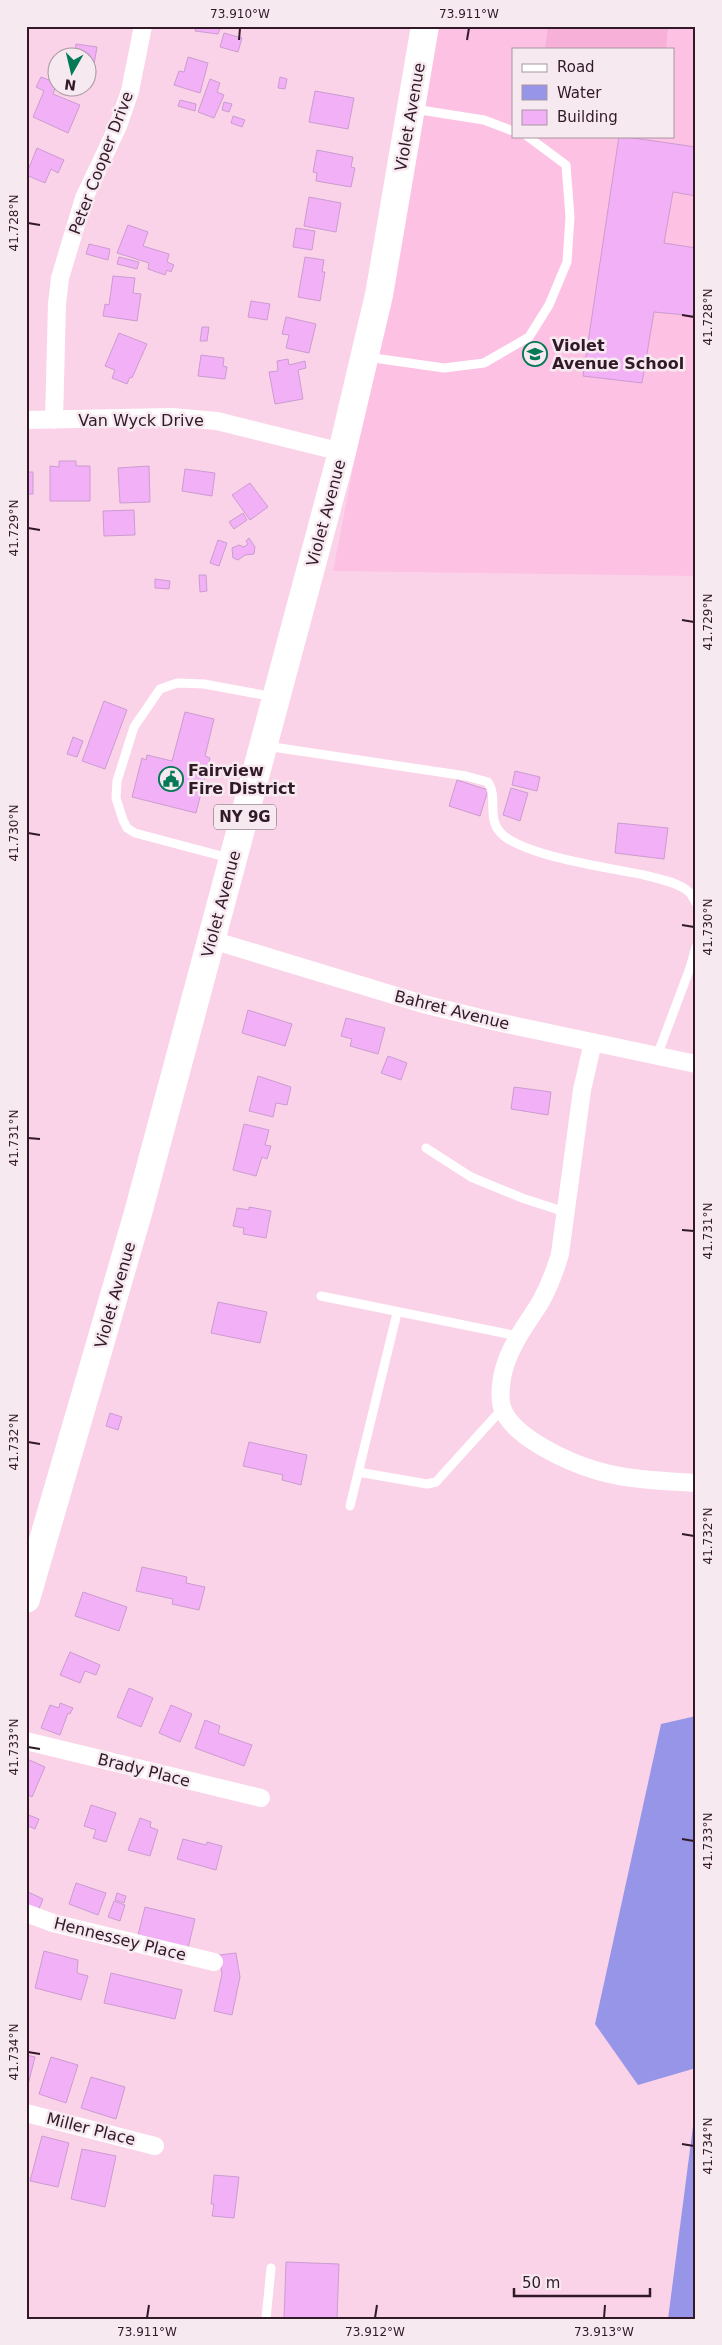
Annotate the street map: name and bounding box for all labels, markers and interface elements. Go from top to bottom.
text: 73.910°W [210,7,270,21]
text: 73.911°W [439,7,499,21]
north arrow [48,48,98,98]
legend [512,48,674,138]
text: Road [557,58,595,76]
street label: Violet Avenue [391,61,429,173]
text: N [63,76,77,94]
text: Water [557,84,602,102]
street label: Peter Cooper Drive [65,89,137,237]
text: Building [557,108,618,126]
text: 41.728°N [7,195,21,251]
text: 41.728°N [701,289,715,345]
place label: Violet Avenue School [552,336,684,373]
school or university icon: Violet Avenue School [522,341,548,367]
street label: Van Wyck Drive [78,411,204,430]
street label: Violet Avenue [303,457,349,569]
text: 41.729°N [7,500,21,556]
text: 41.729°N [701,594,715,650]
place label: Fairview Fire District [188,761,296,798]
public building icon: Fairview Fire District [158,766,184,792]
road number: NY 9G [214,804,276,830]
text: 41.730°N [7,805,21,861]
street label: Violet Avenue [198,848,244,960]
text: 41.730°N [701,899,715,955]
street label: Bahret Avenue [393,987,511,1033]
text: 41.731°N [7,1110,21,1166]
text: 41.731°N [701,1203,715,1259]
street label: Violet Avenue [91,1240,139,1350]
text: 41.732°N [7,1414,21,1470]
text: 41.732°N [701,1508,715,1564]
text: 41.733°N [7,1719,21,1775]
street label: Brady Place [96,1749,192,1791]
text: 41.733°N [701,1813,715,1869]
street label: Hennessey Place [52,1913,188,1965]
text: 41.734°N [7,2024,21,2080]
street label: Miller Place [44,2109,138,2149]
text: 41.734°N [701,2118,715,2174]
scale bar [514,2265,651,2297]
text: 50 m [522,2274,560,2292]
text: 73.911°W [117,2325,177,2339]
text: 73.912°W [345,2325,405,2339]
text: 73.913°W [574,2325,634,2339]

